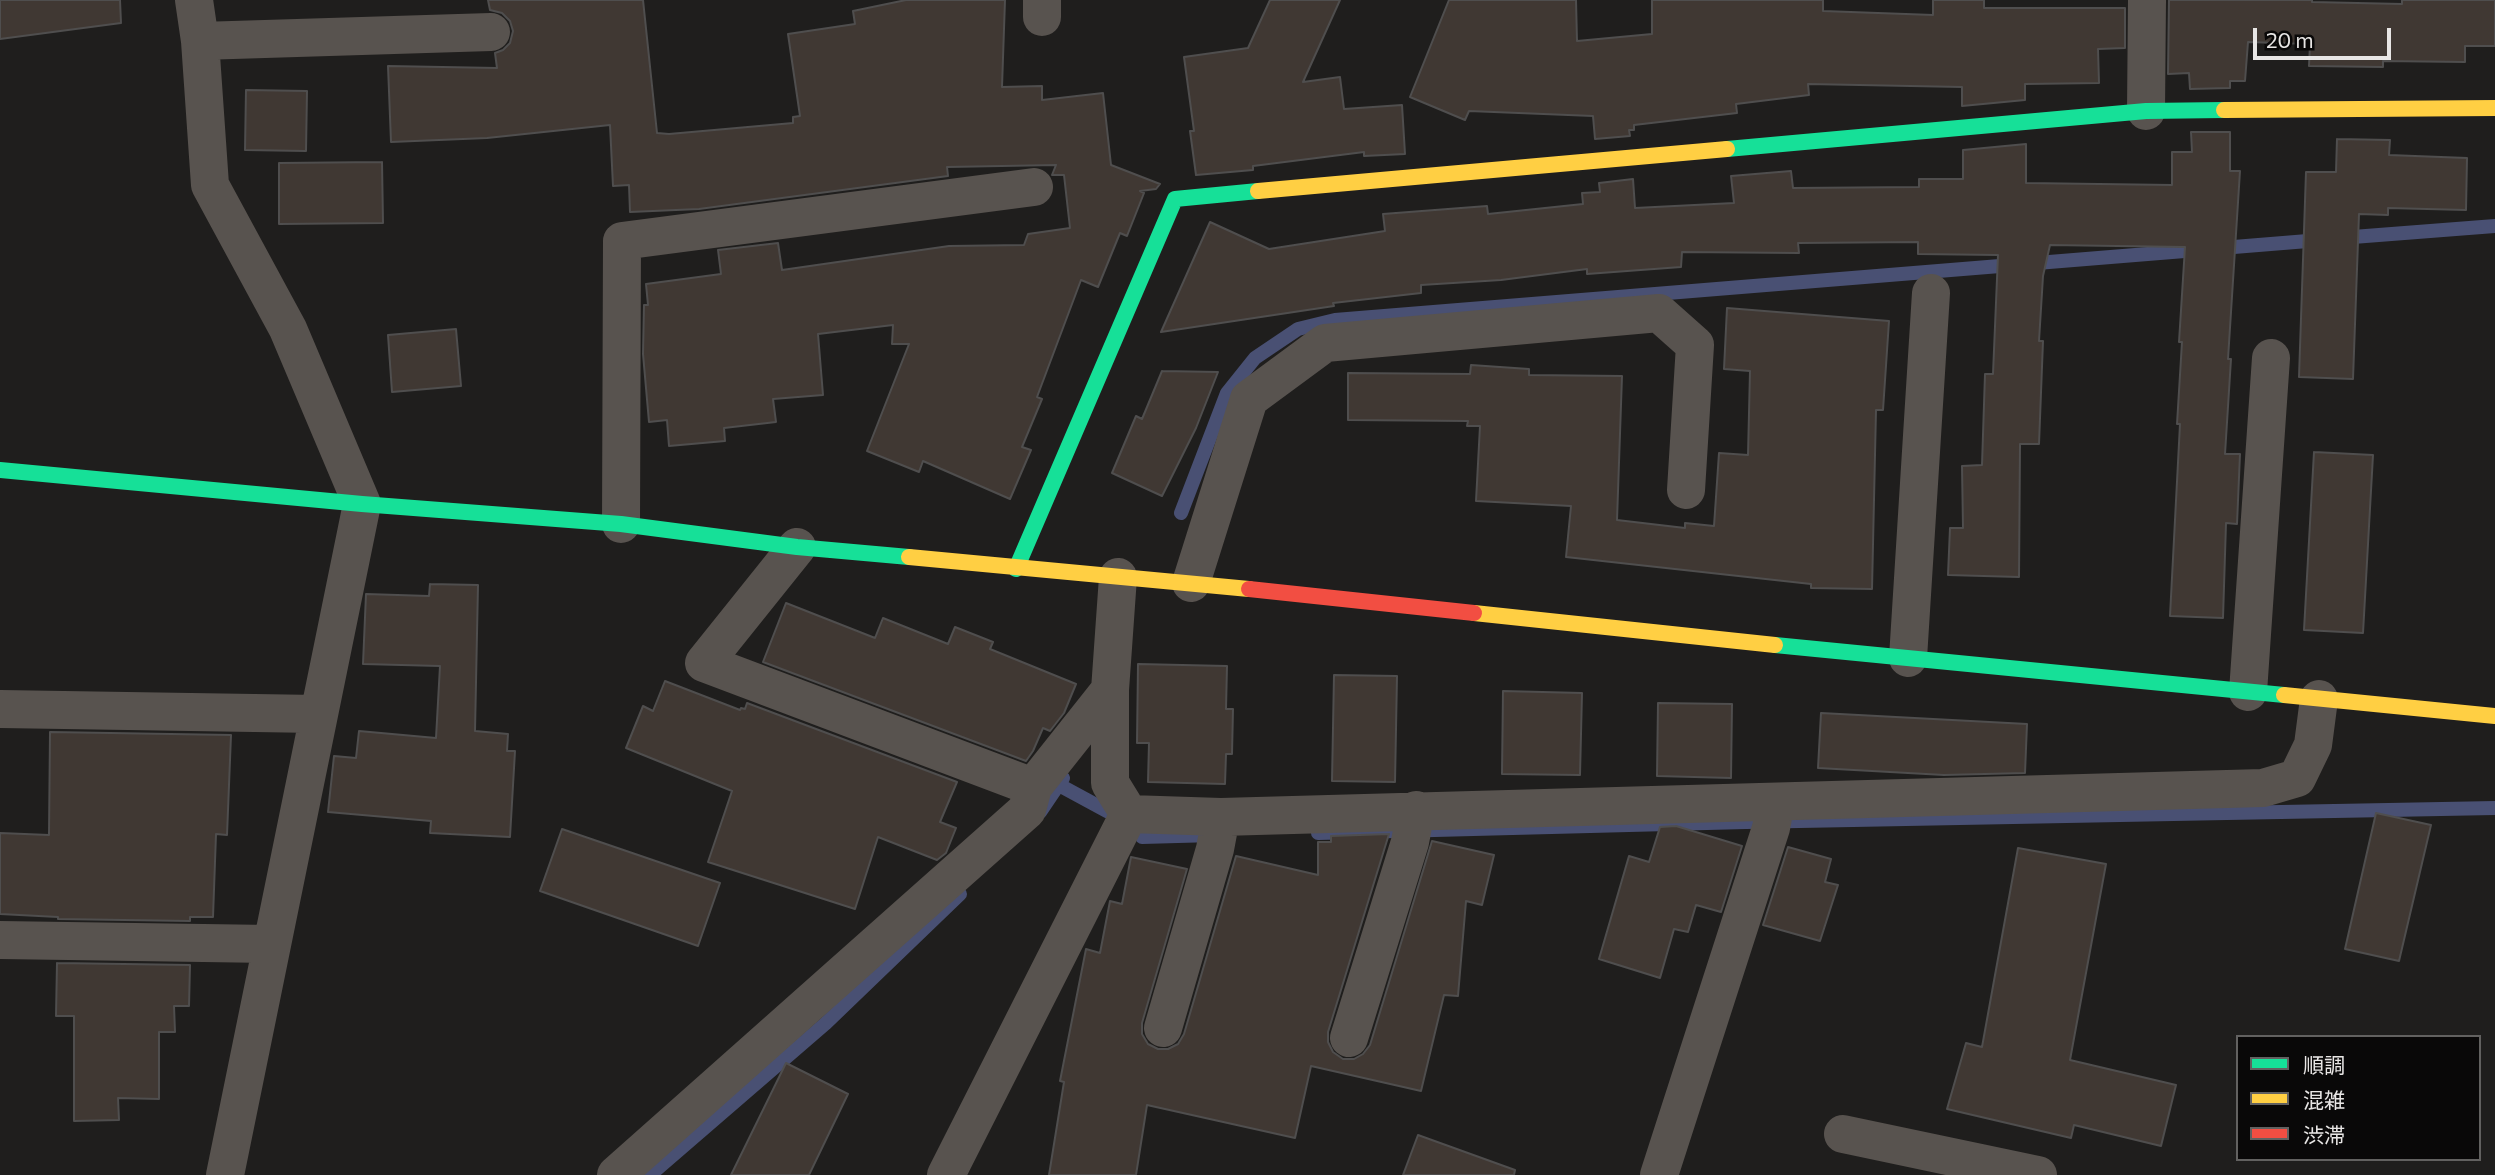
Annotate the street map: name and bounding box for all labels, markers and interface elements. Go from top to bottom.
scale bar [2257,14,2395,58]
text: 20 m [2266,27,2314,52]
legend [2236,1035,2481,1161]
text: 順調 [2303,1052,2345,1077]
text: 混雑 [2303,1087,2345,1112]
text: 渋滞 [2303,1122,2345,1147]

